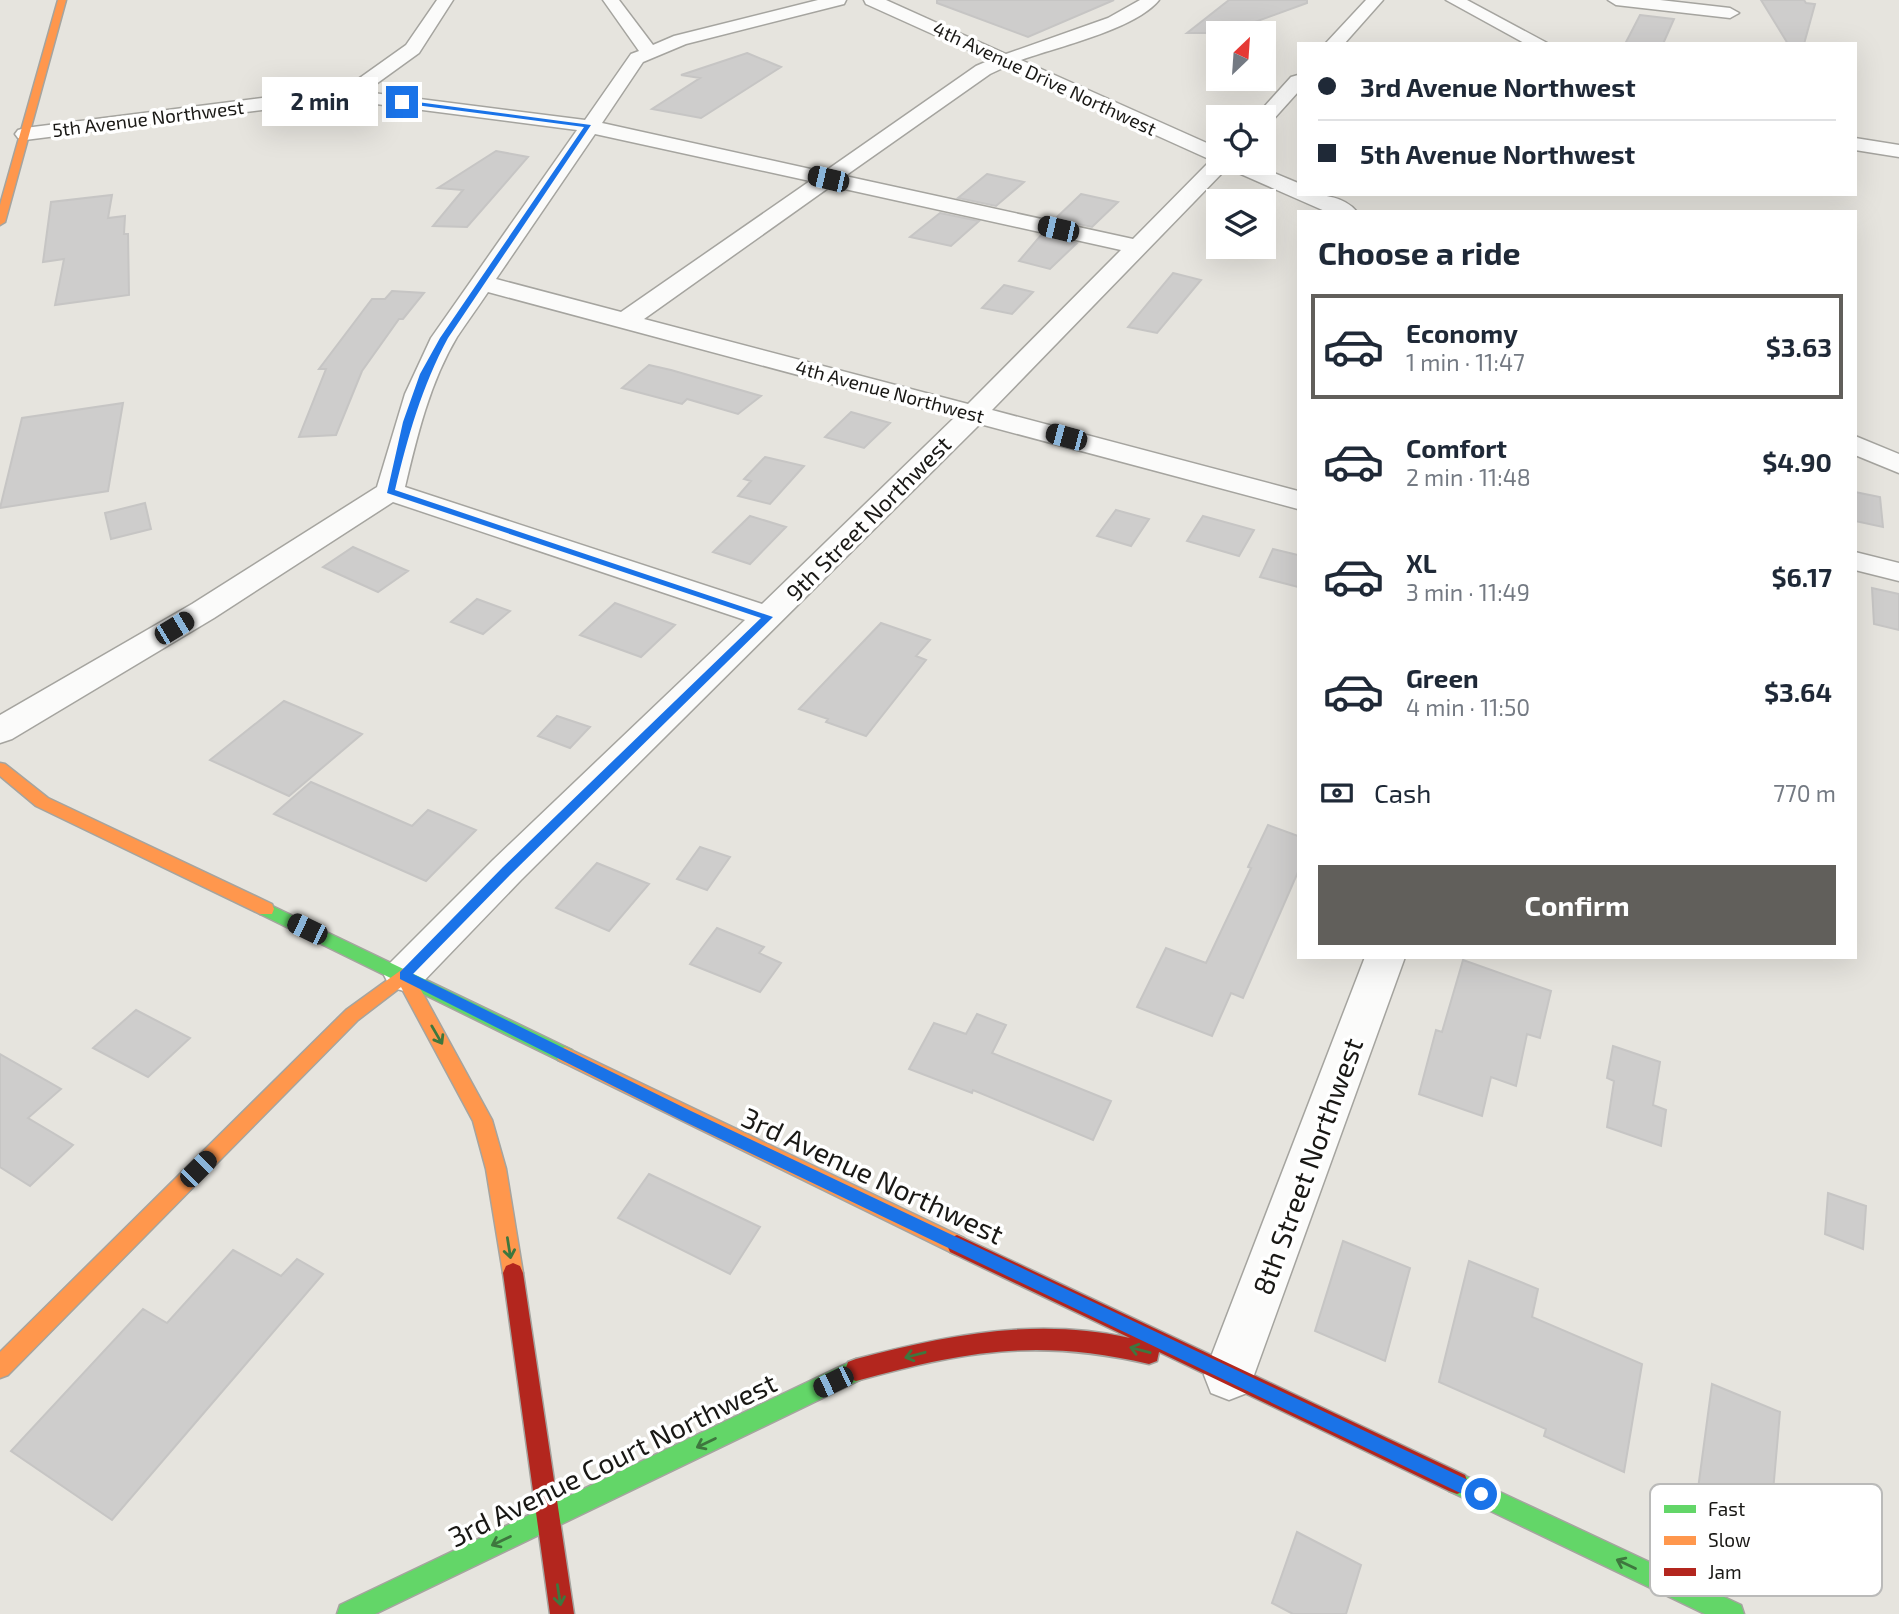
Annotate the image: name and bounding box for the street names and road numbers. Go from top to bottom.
street label: 4th Avenue Drive Northwest [930,16,1160,140]
street label: 5th Avenue Northwest [51,95,245,141]
street label: 4th Avenue Northwest [793,355,987,427]
street label: 9th Street Northwest [780,430,956,606]
street label: 8th Street Northwest [1245,1033,1369,1299]
street label: 3rd Avenue Northwest [737,1099,1009,1251]
street label: 3rd Avenue Court Northwest [442,1365,782,1553]

